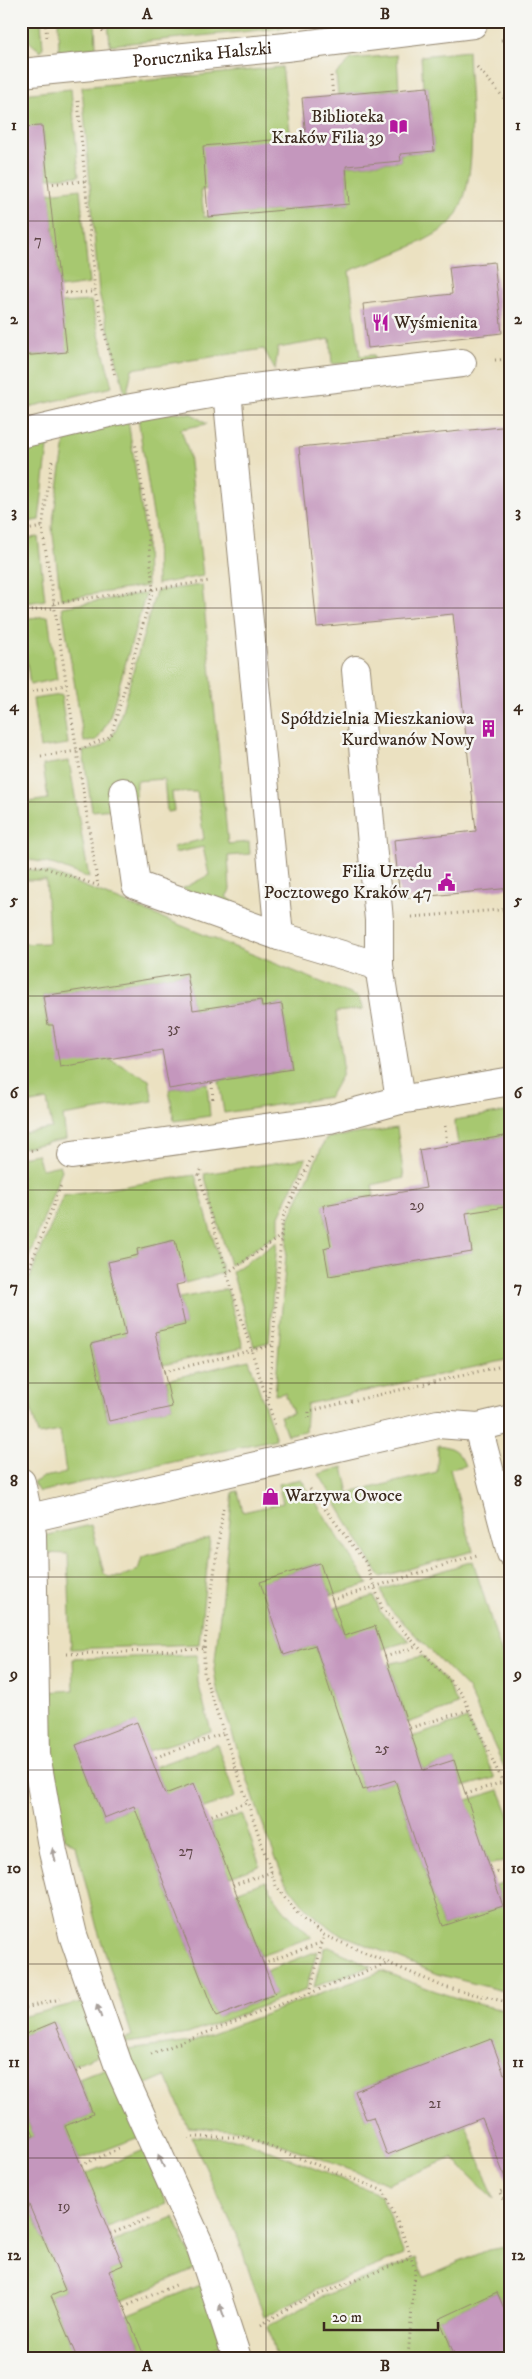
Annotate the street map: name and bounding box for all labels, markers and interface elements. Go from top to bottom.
text: A [141,4,153,24]
text: B [380,4,390,24]
street label: Porucznika Halszki [131,37,273,73]
place label: Biblioteka Kraków Filia 39 [271,106,384,149]
text: 1 [11,115,17,135]
text: 1 [515,115,521,135]
library icon: Biblioteka Kraków Filia 39 [388,117,408,137]
house number: 7 [34,231,42,250]
text: 2 [10,309,19,329]
text: 2 [514,309,523,329]
place label: Wyśmienita [393,312,478,334]
restaurant icon: Wyśmienita [370,313,390,333]
text: 3 [11,502,17,522]
text: 3 [515,502,521,522]
text: 4 [8,696,19,716]
text: 4 [512,696,523,716]
place label: Spółdzielnia Mieszkaniowa Kurdwanów Nowy [281,708,474,751]
building icon: Spółdzielnia Mieszkaniowa Kurdwanów Nowy [478,719,498,739]
place label: Filia Urzędu Pocztowego Kraków 47 [264,861,432,904]
public building icon: Filia Urzędu Pocztowego Kraków 47 [436,872,456,892]
text: 5 [9,890,18,910]
text: 5 [513,890,522,910]
house number: 35 [167,1019,181,1038]
text: 6 [10,1083,20,1103]
text: 6 [514,1083,524,1103]
house number: 29 [410,1196,424,1215]
text: 7 [10,1277,18,1297]
text: 7 [514,1277,522,1297]
text: 8 [10,1471,18,1491]
text: 8 [514,1471,522,1491]
place label: Warzywa Owoce [284,1485,402,1507]
shop icon: Warzywa Owoce [261,1486,281,1506]
text: 9 [9,1664,18,1684]
text: 9 [513,1664,522,1684]
house number: 25 [375,1739,390,1758]
house number: 27 [179,1842,194,1861]
one-way arrow [50,1847,58,1863]
text: 10 [7,1858,22,1878]
text: 10 [511,1858,526,1878]
one-way arrow [95,2003,103,2018]
text: 11 [8,2052,20,2072]
text: 11 [512,2052,524,2072]
house number: 21 [429,2094,441,2113]
one-way arrow [157,2154,165,2168]
house number: 19 [58,2197,70,2216]
text: 12 [7,2245,22,2265]
text: 12 [511,2245,526,2265]
scale bar [324,2299,438,2331]
one-way arrow [218,2304,225,2319]
text: 20 m [332,2308,362,2327]
text: A [141,2356,153,2376]
text: B [380,2356,390,2376]

